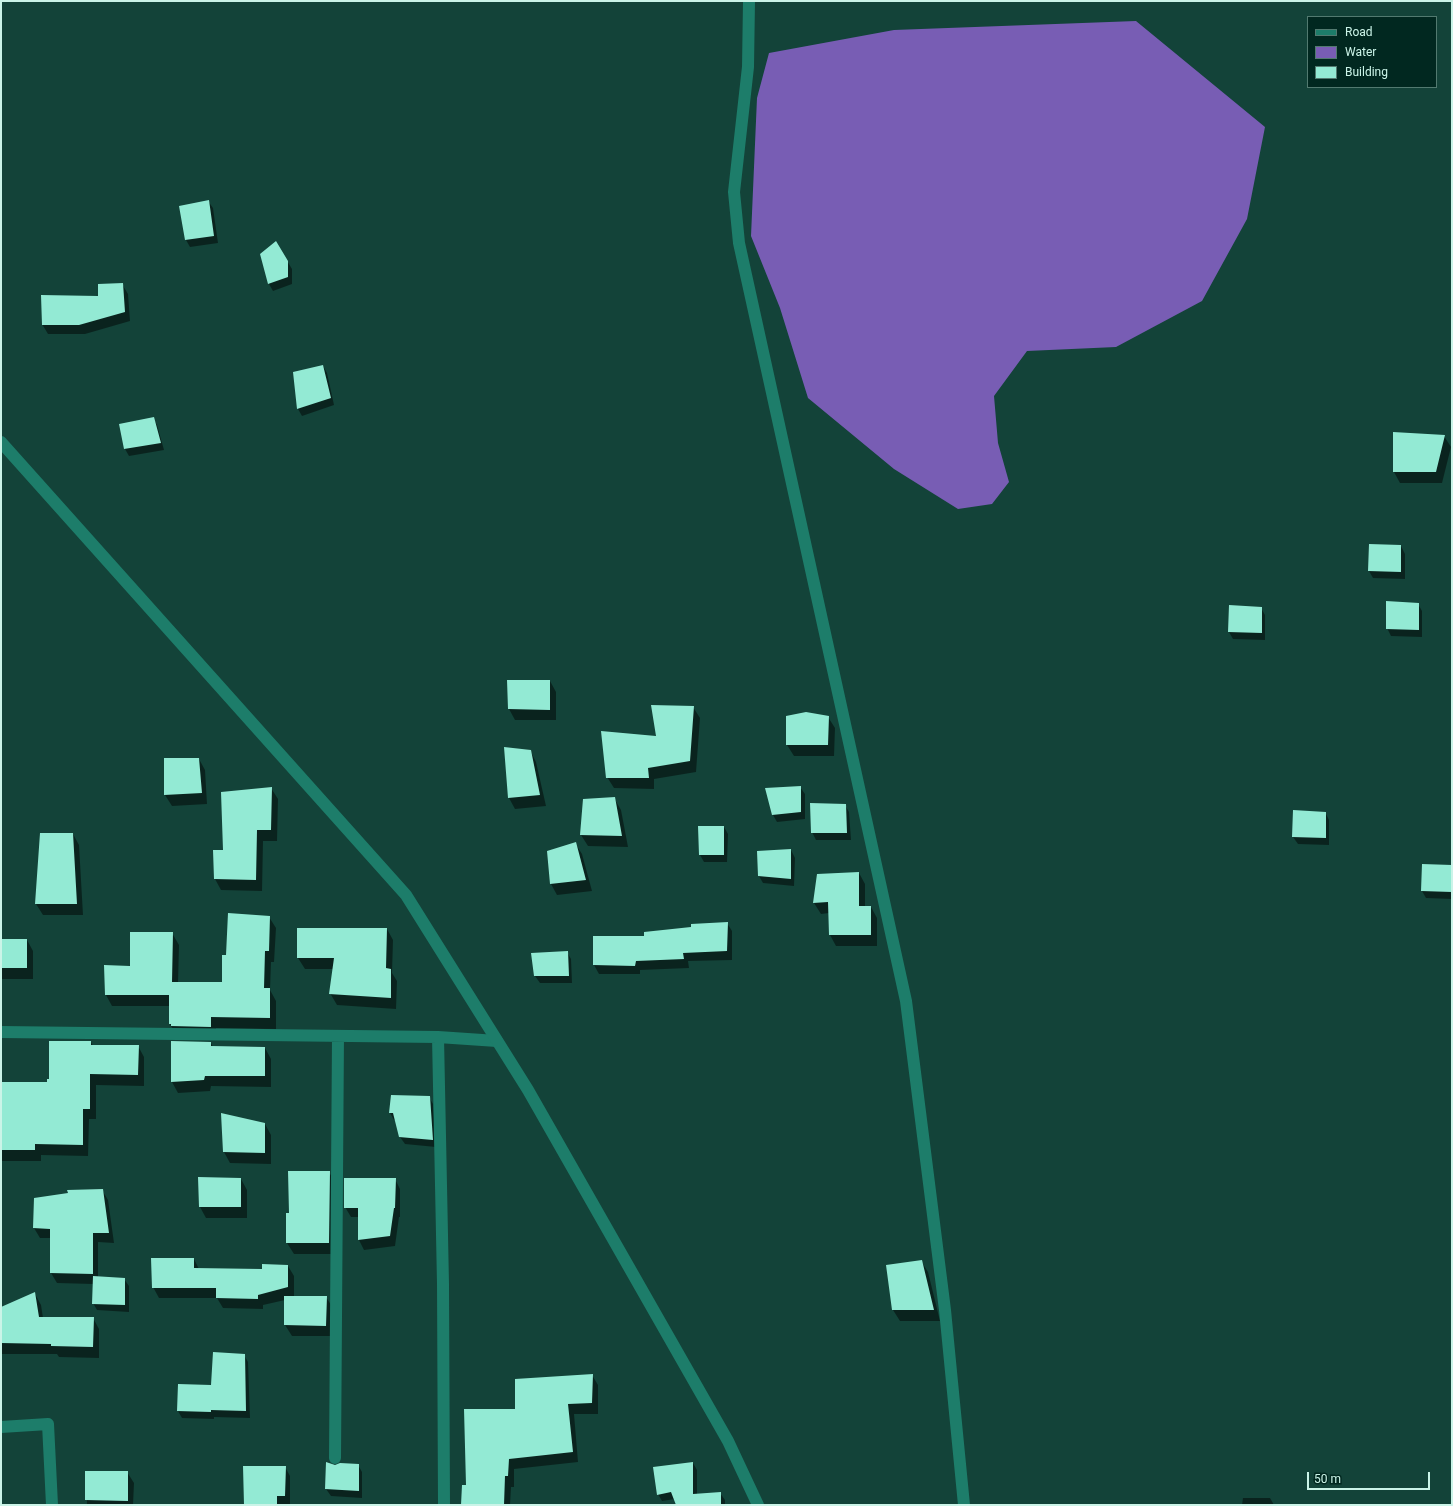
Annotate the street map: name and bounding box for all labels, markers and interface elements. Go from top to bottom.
legend [1307,16,1437,88]
text: Road [1345,25,1373,39]
text: Water [1345,45,1376,59]
text: Building [1345,65,1388,79]
scale bar [1309,1464,1432,1490]
text: 50 m [1314,1472,1341,1486]

